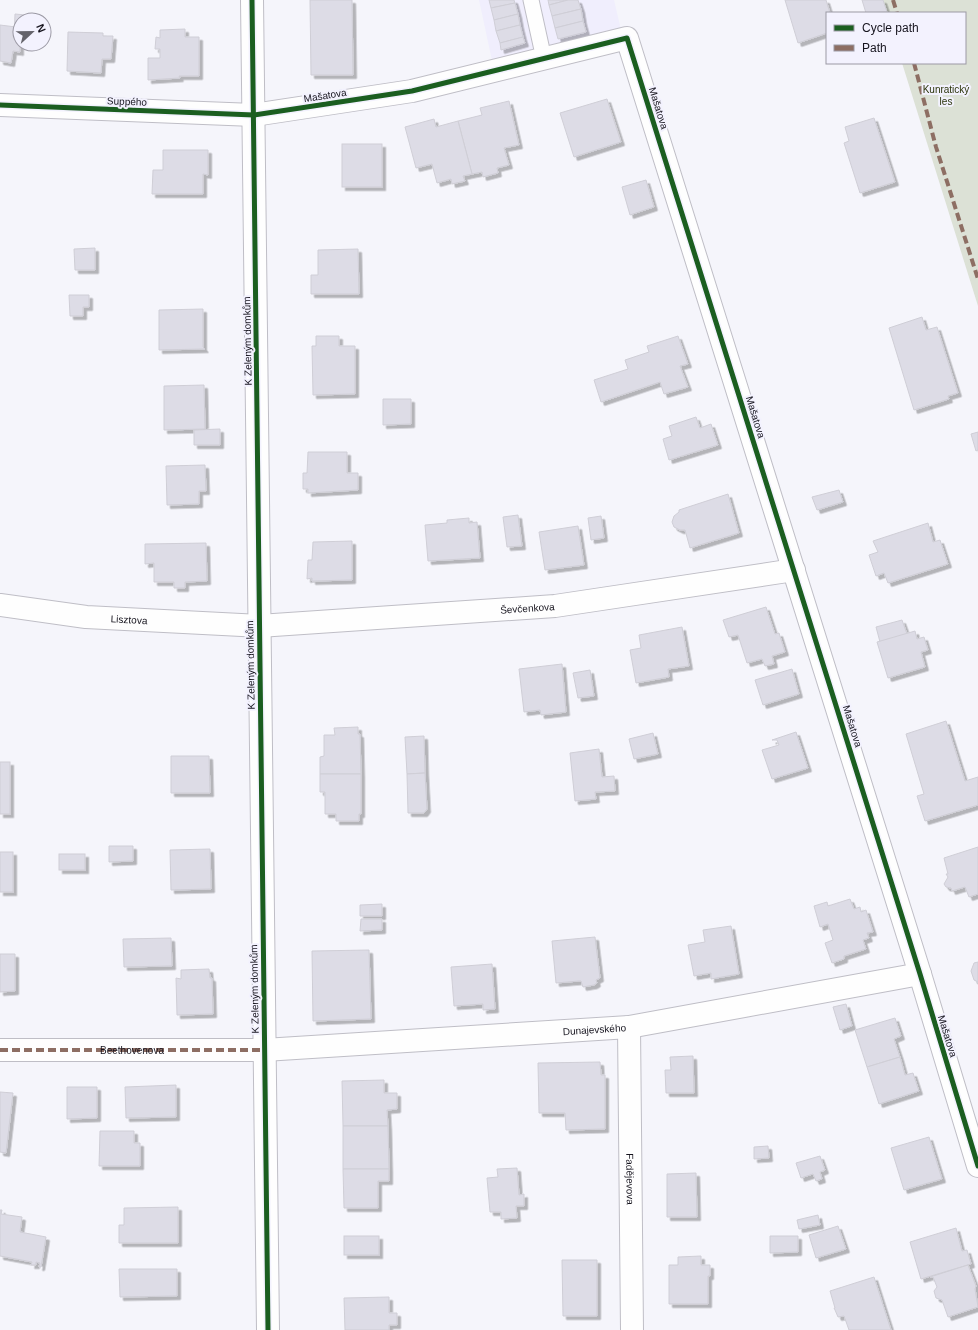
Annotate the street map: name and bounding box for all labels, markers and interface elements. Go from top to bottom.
north arrow [12,12,52,52]
legend [826,12,966,64]
text: Cycle path [862,21,919,35]
text: N [34,22,48,34]
text: Path [862,41,887,55]
park label: Kunratický les [923,84,969,107]
street label: Mašatova [647,86,670,131]
street label: Mašatova [303,87,348,104]
street label: Suppého [107,95,148,108]
street label: K Zeleným domkům [241,296,254,386]
street label: Mašatova [744,395,767,440]
street label: Ševčenkova [500,601,555,616]
street label: Lisztova [110,613,148,626]
street label: K Zeleným domkům [244,620,257,710]
street label: Mašatova [841,704,864,749]
street label: K Zeleným domkům [248,944,261,1034]
street label: Mašatova [936,1014,959,1059]
street label: Dunajevského [562,1022,627,1037]
street label: Beethovenova [100,1045,164,1056]
street label: Fadějevova [624,1153,636,1205]

